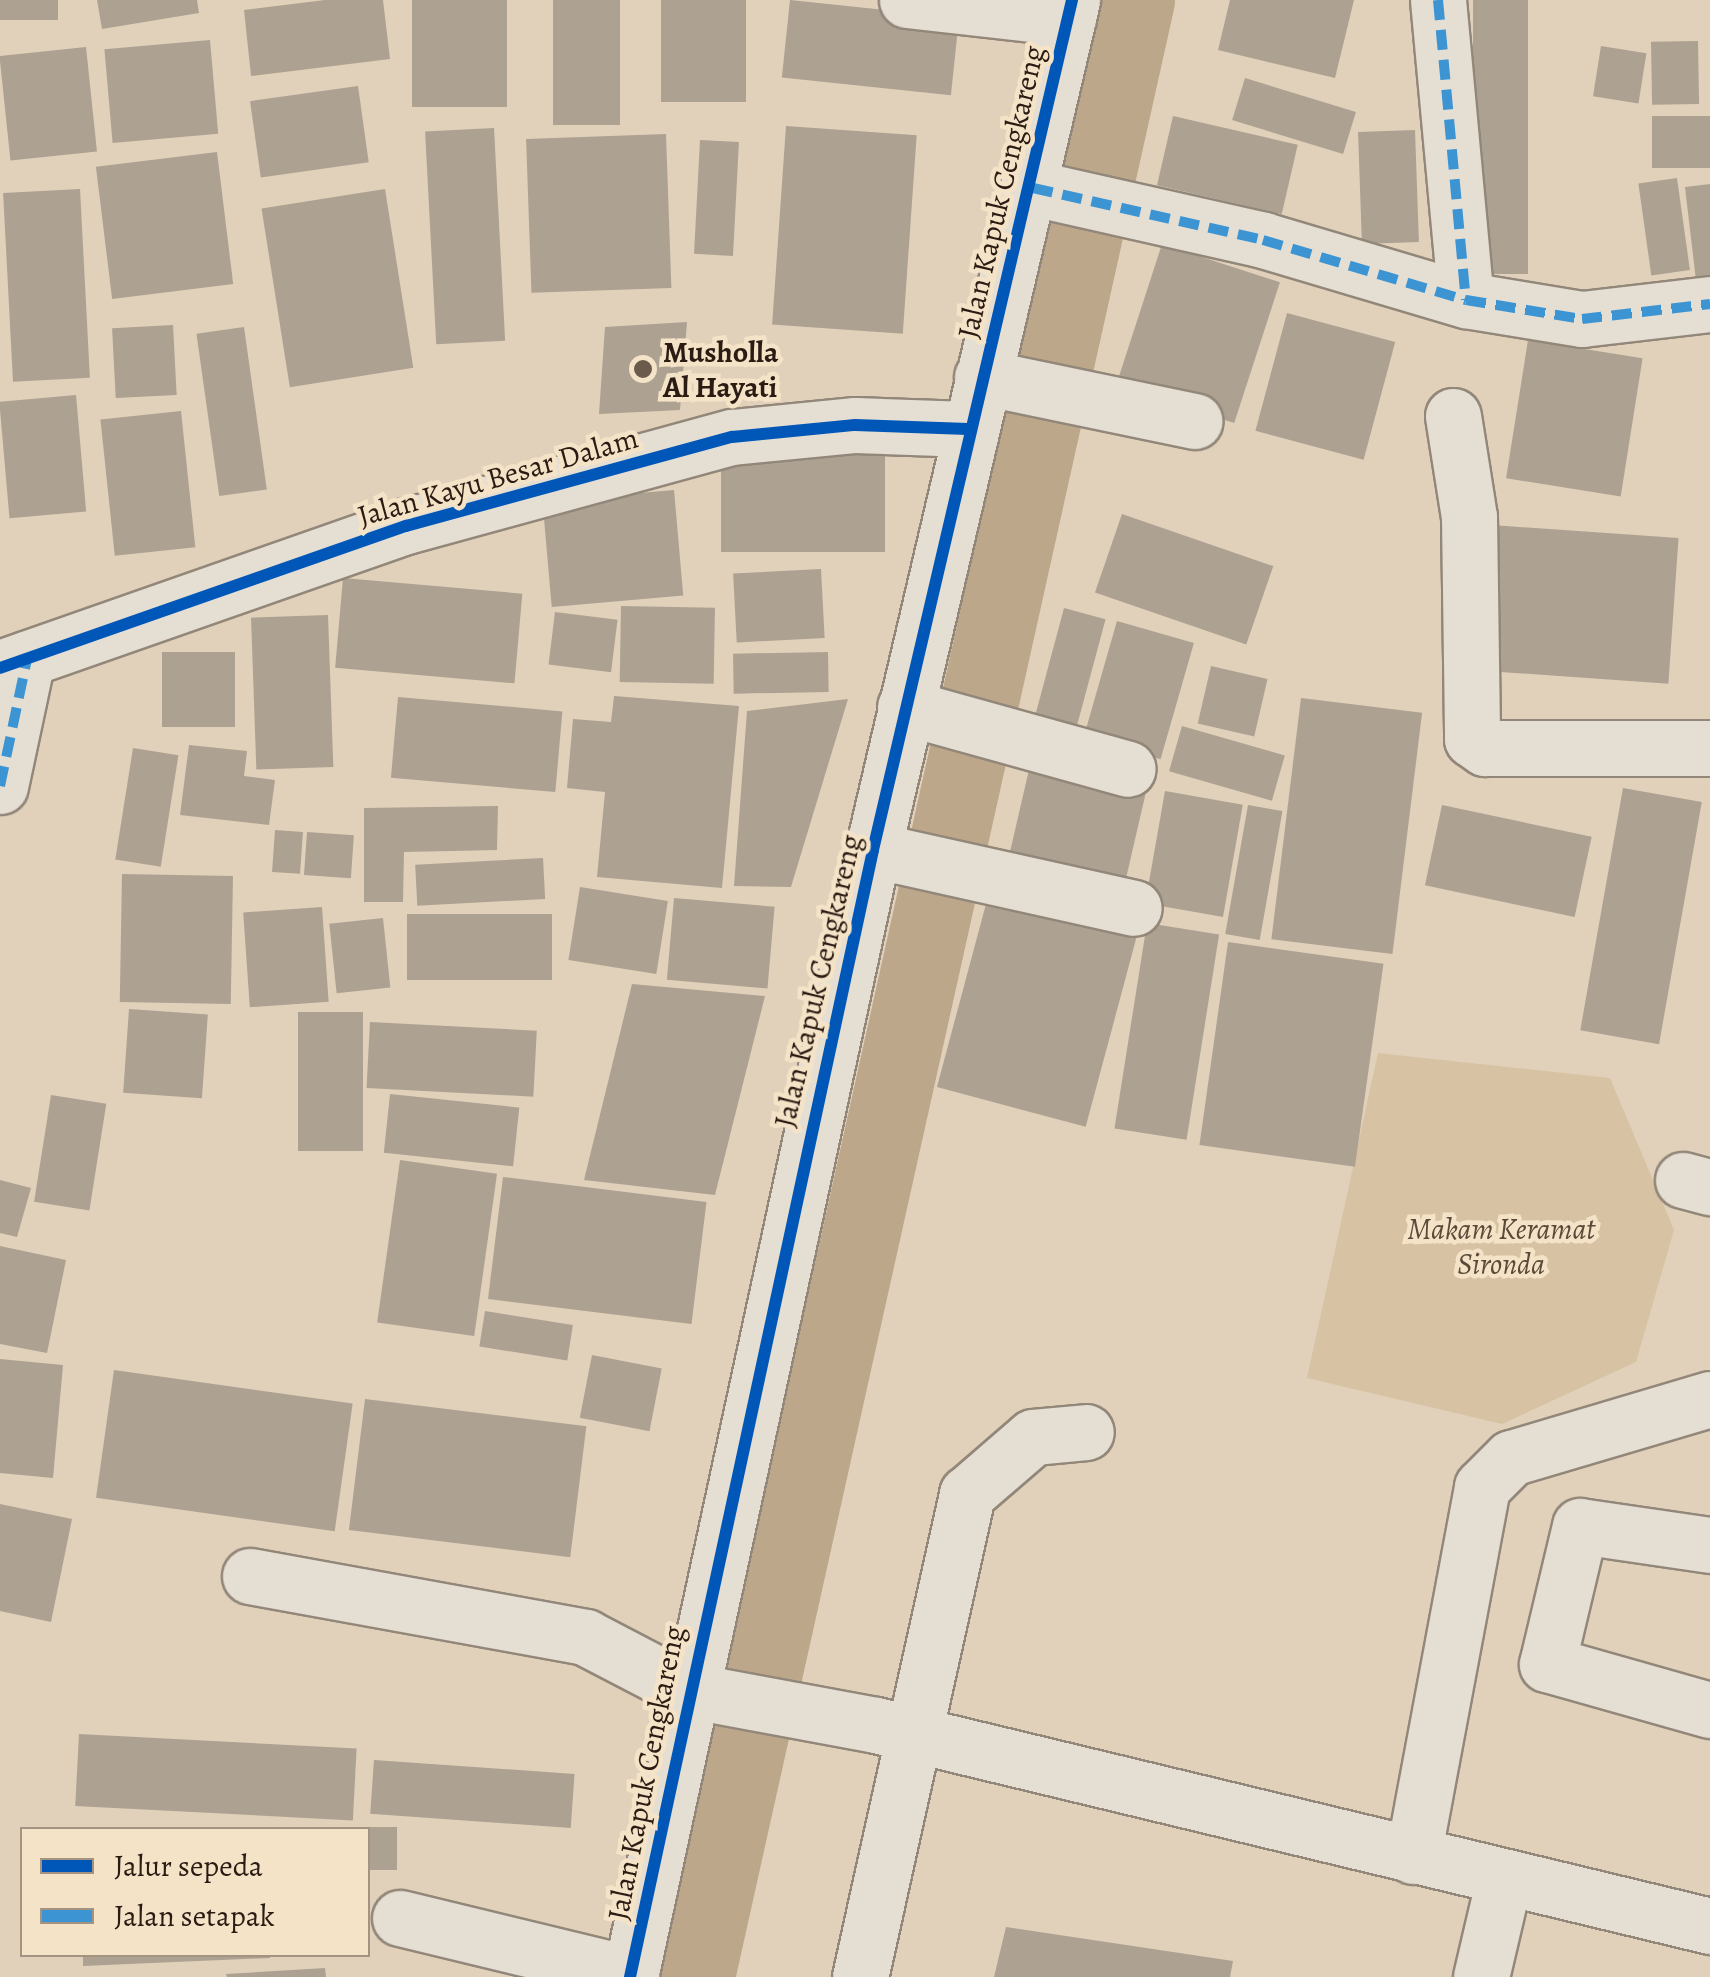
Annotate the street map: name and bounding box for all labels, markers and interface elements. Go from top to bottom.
street label: Jalan Kapuk Cengkareng [950,42,1052,342]
place label: Musholla Al Hayati [663,334,778,404]
marker: Musholla Al Hayati [632,358,654,380]
street label: Jalan Kayu Besar Dalam [354,420,642,534]
street label: Jalan Kapuk Cengkareng [767,831,869,1131]
park label: Makam Keramat Sironda [1407,1211,1595,1282]
street label: Jalan Kapuk Cengkareng [600,1623,692,1923]
legend [20,1827,370,1957]
text: Jalur sepeda [114,1846,263,1886]
text: Jalan setapak [114,1896,275,1936]

